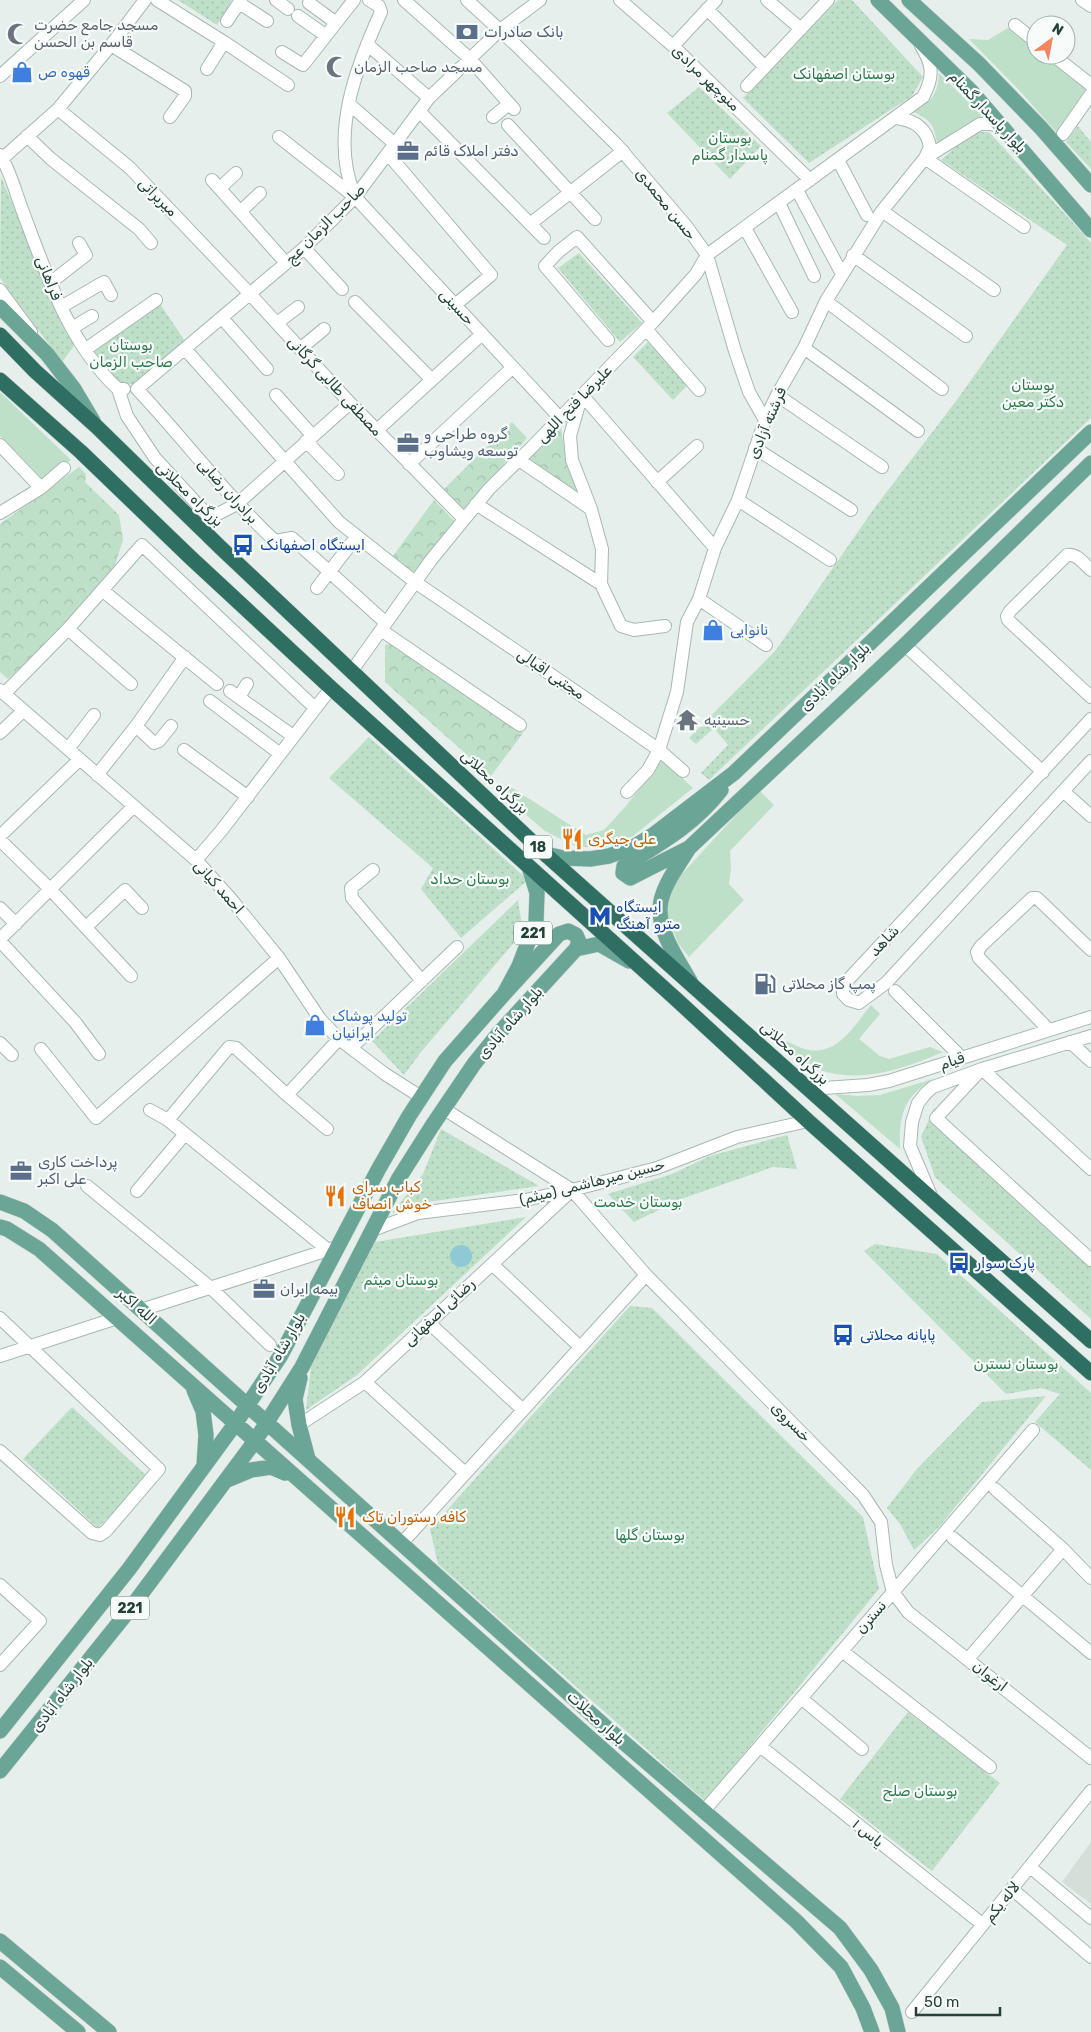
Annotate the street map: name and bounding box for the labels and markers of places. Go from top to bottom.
place label: مسجد جامع حضرت قاسم بن الحسن [34,16,158,52]
bank icon: بانک صادرات [454,19,480,45]
mosque icon: مسجد جامع حضرت قاسم بن الحسن [5,21,31,47]
place label: بانک صادرات [484,23,563,41]
mosque icon: مسجد صاحب الزمان [324,54,350,80]
place label: مسجد صاحب الزمان [354,58,482,76]
shop icon: قهوه ص [9,59,35,85]
place label: قهوه ص [38,63,90,81]
office icon: دفتر املاک قائم [395,138,421,164]
place label: دفتر املاک قائم [424,142,519,161]
place label: گروه طراحی و توسعه ویشاوب [424,425,518,461]
office icon: گروه طراحی و توسعه ویشاوب [395,430,421,456]
bus stop icon: ایستگاه اصفهانک [230,532,256,558]
place label: ایستگاه اصفهانک [260,536,365,554]
shop icon: نانوایی [700,617,726,643]
place label: نانوایی [730,621,768,639]
temple icon: حسینیه [674,707,700,733]
place label: حسینیه [704,711,750,729]
restaurant icon: علی جیگری [559,826,585,852]
place label: علی جیگری [588,830,656,848]
place label: ایستگاه مترو آهنگ [616,898,680,934]
metro station icon: ایستگاه مترو آهنگ [587,903,613,929]
fuel station icon: پمپ گاز محلاتی [752,971,778,997]
place label: پمپ گاز محلاتی [782,975,876,994]
place label: تولید پوشاک ایرانیان [332,1007,407,1042]
shop icon: تولید پوشاک ایرانیان [302,1012,328,1038]
place label: پرداخت کاری علی اکبر [37,1153,117,1188]
office icon: پرداخت کاری علی اکبر [8,1158,34,1184]
place label: کباب سرای خوش انصاف [352,1178,432,1213]
restaurant icon: کباب سرای خوش انصاف [322,1183,348,1209]
bus stop icon: پارک سوار [946,1250,972,1276]
place label: پارک سوار [975,1254,1035,1273]
office icon: بیمه ایران [251,1276,277,1302]
place label: بیمه ایران [280,1280,338,1298]
bus stop icon: پایانه محلاتی [830,1322,856,1348]
place label: پایانه محلاتی [860,1326,936,1345]
restaurant icon: کافه رستوران تاک [332,1504,358,1530]
place label: کافه رستوران تاک [362,1508,466,1526]

